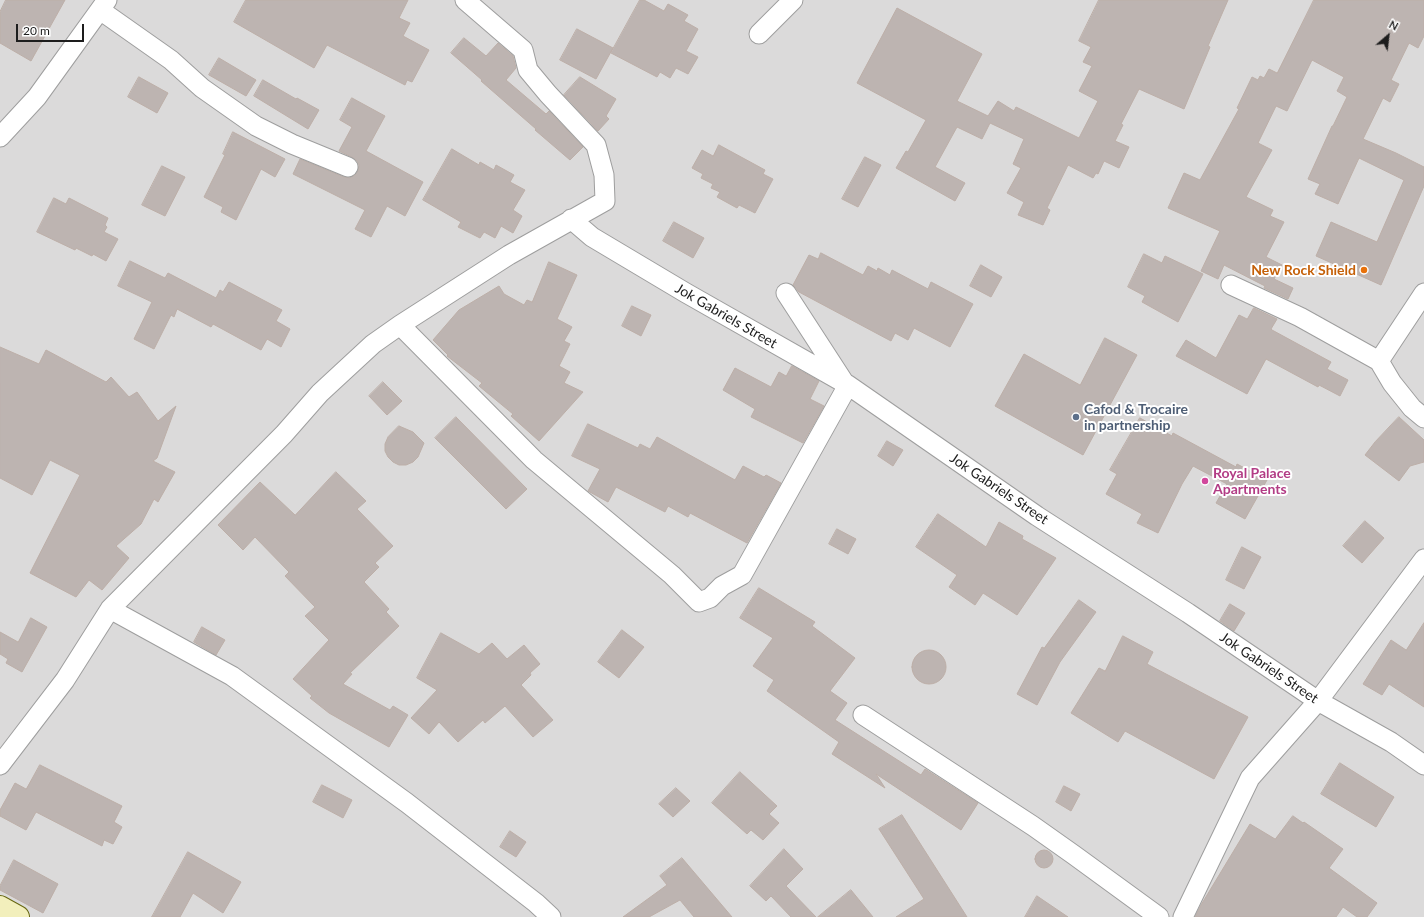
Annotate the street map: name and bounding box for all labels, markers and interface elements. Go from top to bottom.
scale bar [18,16,86,42]
north arrow [1368,16,1408,56]
text: N [1387,17,1401,33]
text: 20 m [23,23,50,38]
place label: New Rock Shield [1251,262,1356,278]
marker: New Rock Shield [1359,265,1369,275]
street label: Jok Gabriels Street [672,280,780,352]
place label: Cafod & Trocaire in partnership [1084,401,1188,434]
marker: Cafod & Trocaire in partnership [1071,412,1081,422]
street label: Jok Gabriels Street [947,450,1051,528]
place label: Royal Palace Apartments [1213,465,1291,498]
marker: Royal Palace Apartments [1200,476,1210,486]
street label: Jok Gabriels Street [1217,629,1321,707]

